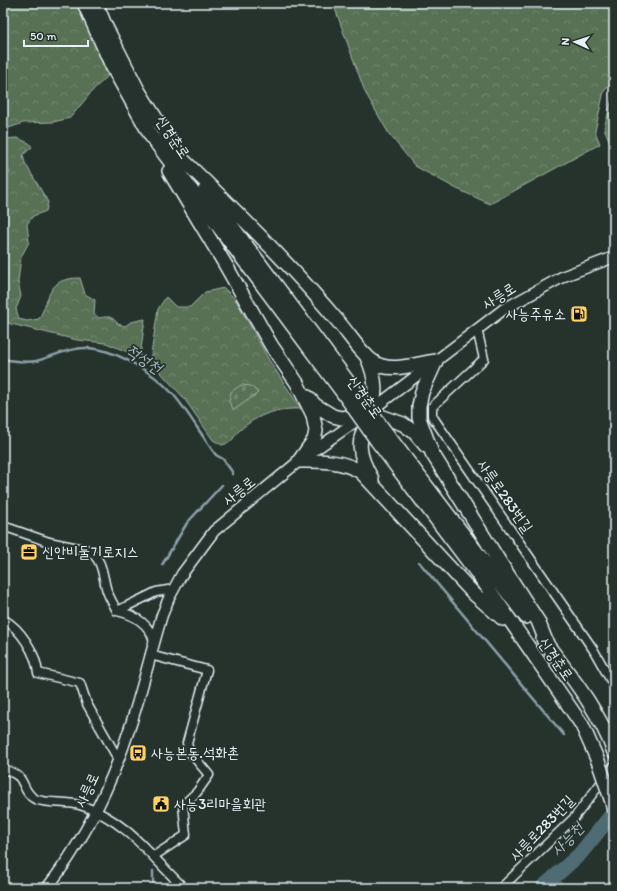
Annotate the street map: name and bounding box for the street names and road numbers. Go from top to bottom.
street label: 신경춘로 [152,112,194,162]
street label: 사릉로 [479,279,519,313]
street label: 신경춘로 [344,372,386,422]
street label: 사릉로283번길 [473,456,537,536]
street label: 사릉로 [219,473,259,509]
street label: 신경춘로 [535,634,577,684]
street label: 사릉로 [71,770,103,810]
street label: 사릉로283번길 [506,791,578,865]

